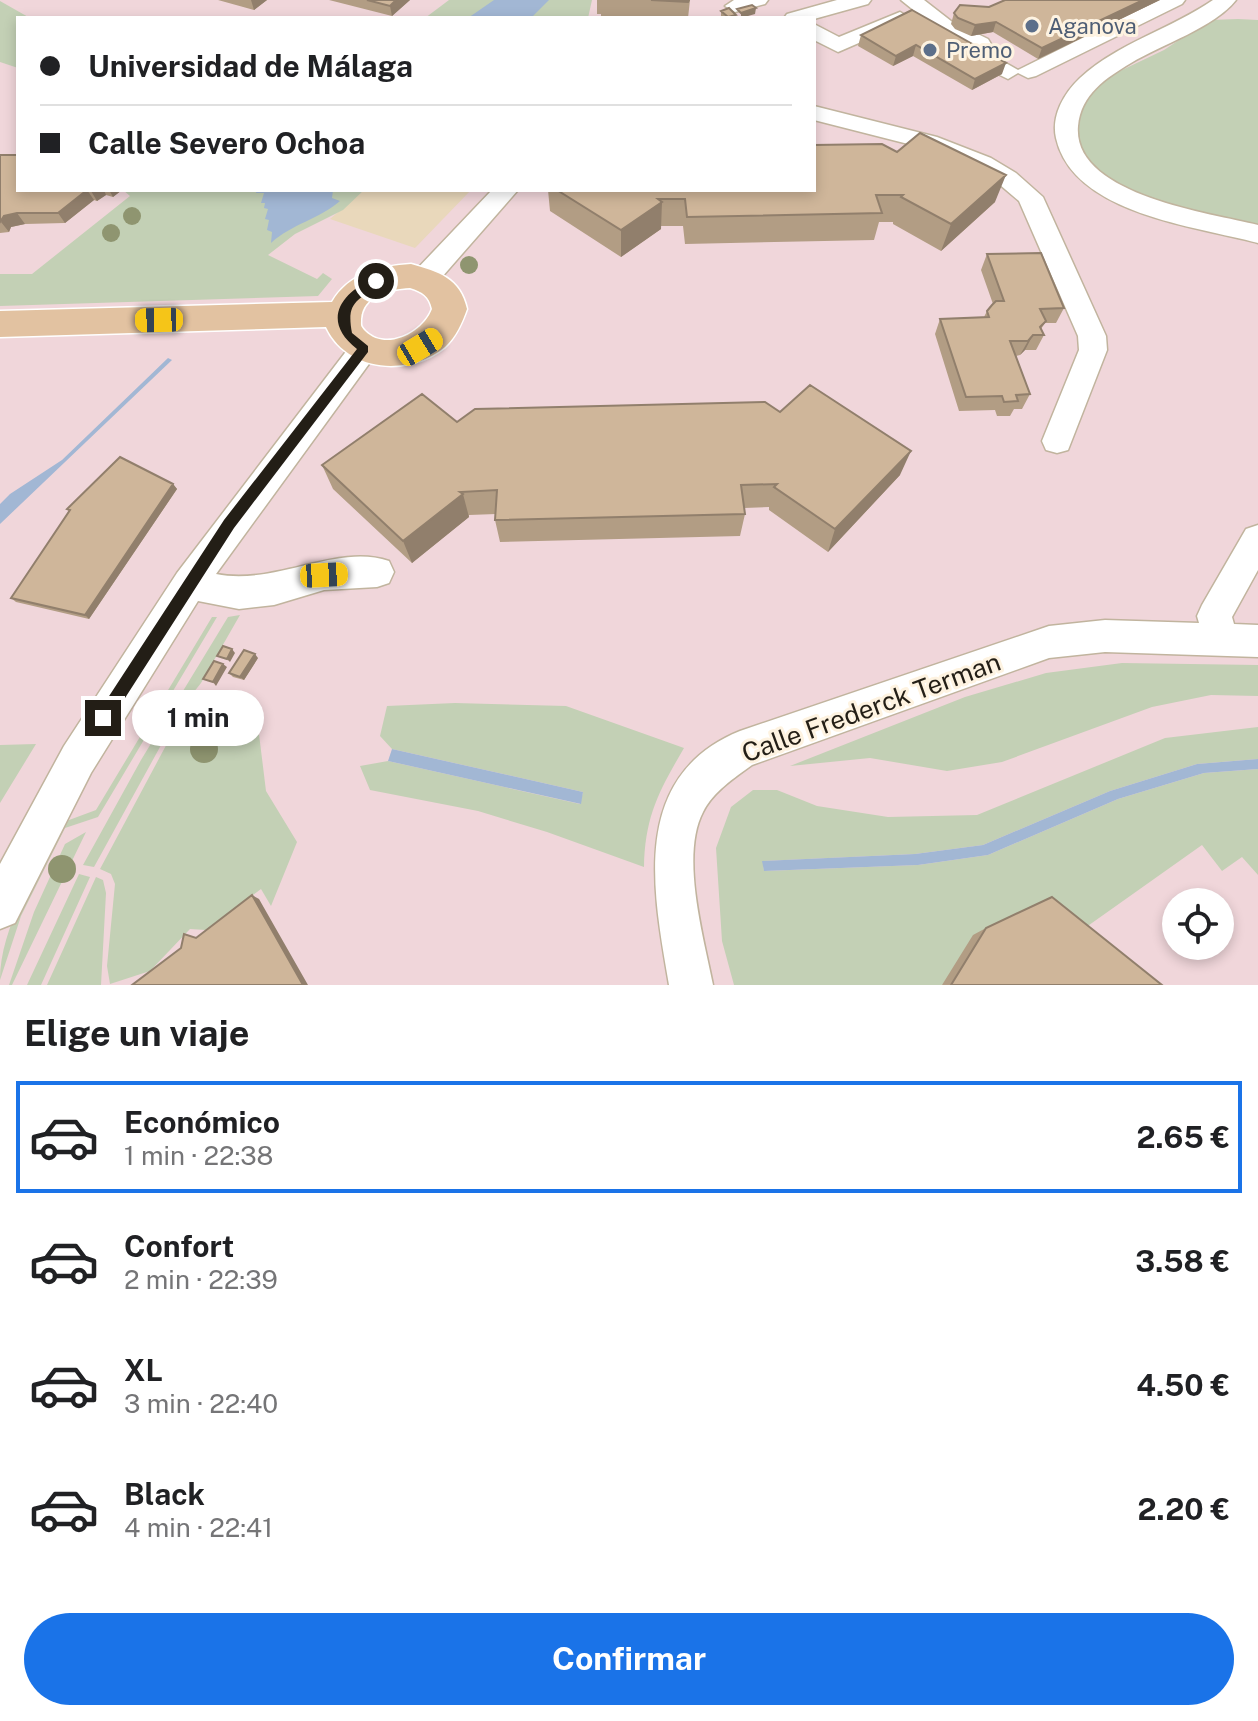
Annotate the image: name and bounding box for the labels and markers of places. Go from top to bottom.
place label: Aganova [1048,13,1137,39]
marker: Aganova [1023,17,1041,35]
place label: Premo [946,37,1012,63]
marker: Premo [921,41,939,59]

